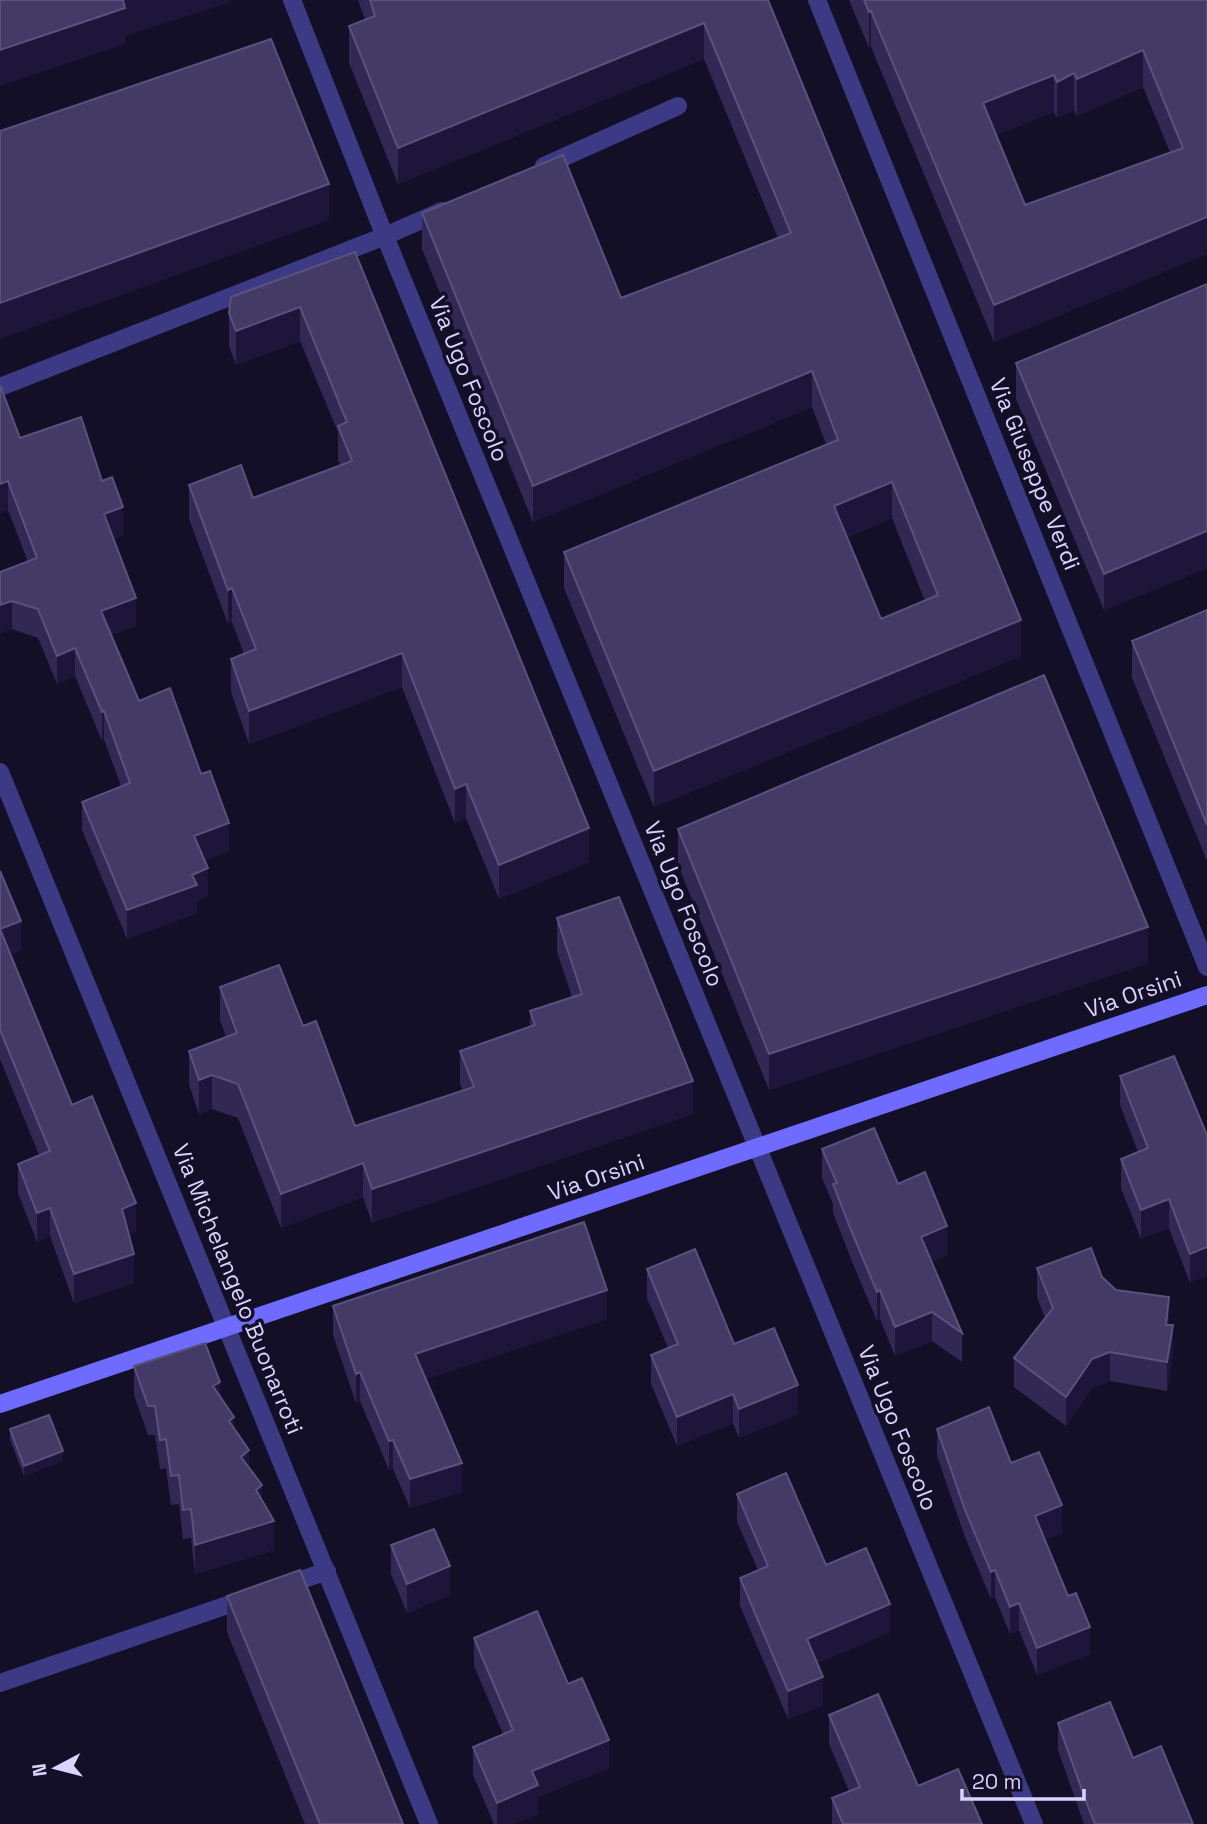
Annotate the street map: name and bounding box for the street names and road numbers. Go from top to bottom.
street label: Via Ugo Foscolo [422,292,516,466]
street label: Via Giuseppe Verdi [983,374,1087,574]
street label: Via Ugo Foscolo [637,817,731,991]
street label: Via Orsini [1081,963,1185,1025]
street label: Via Michelangelo Buonarroti [166,1139,310,1439]
street label: Via Orsini [544,1146,648,1208]
street label: Via Ugo Foscolo [851,1341,945,1515]

